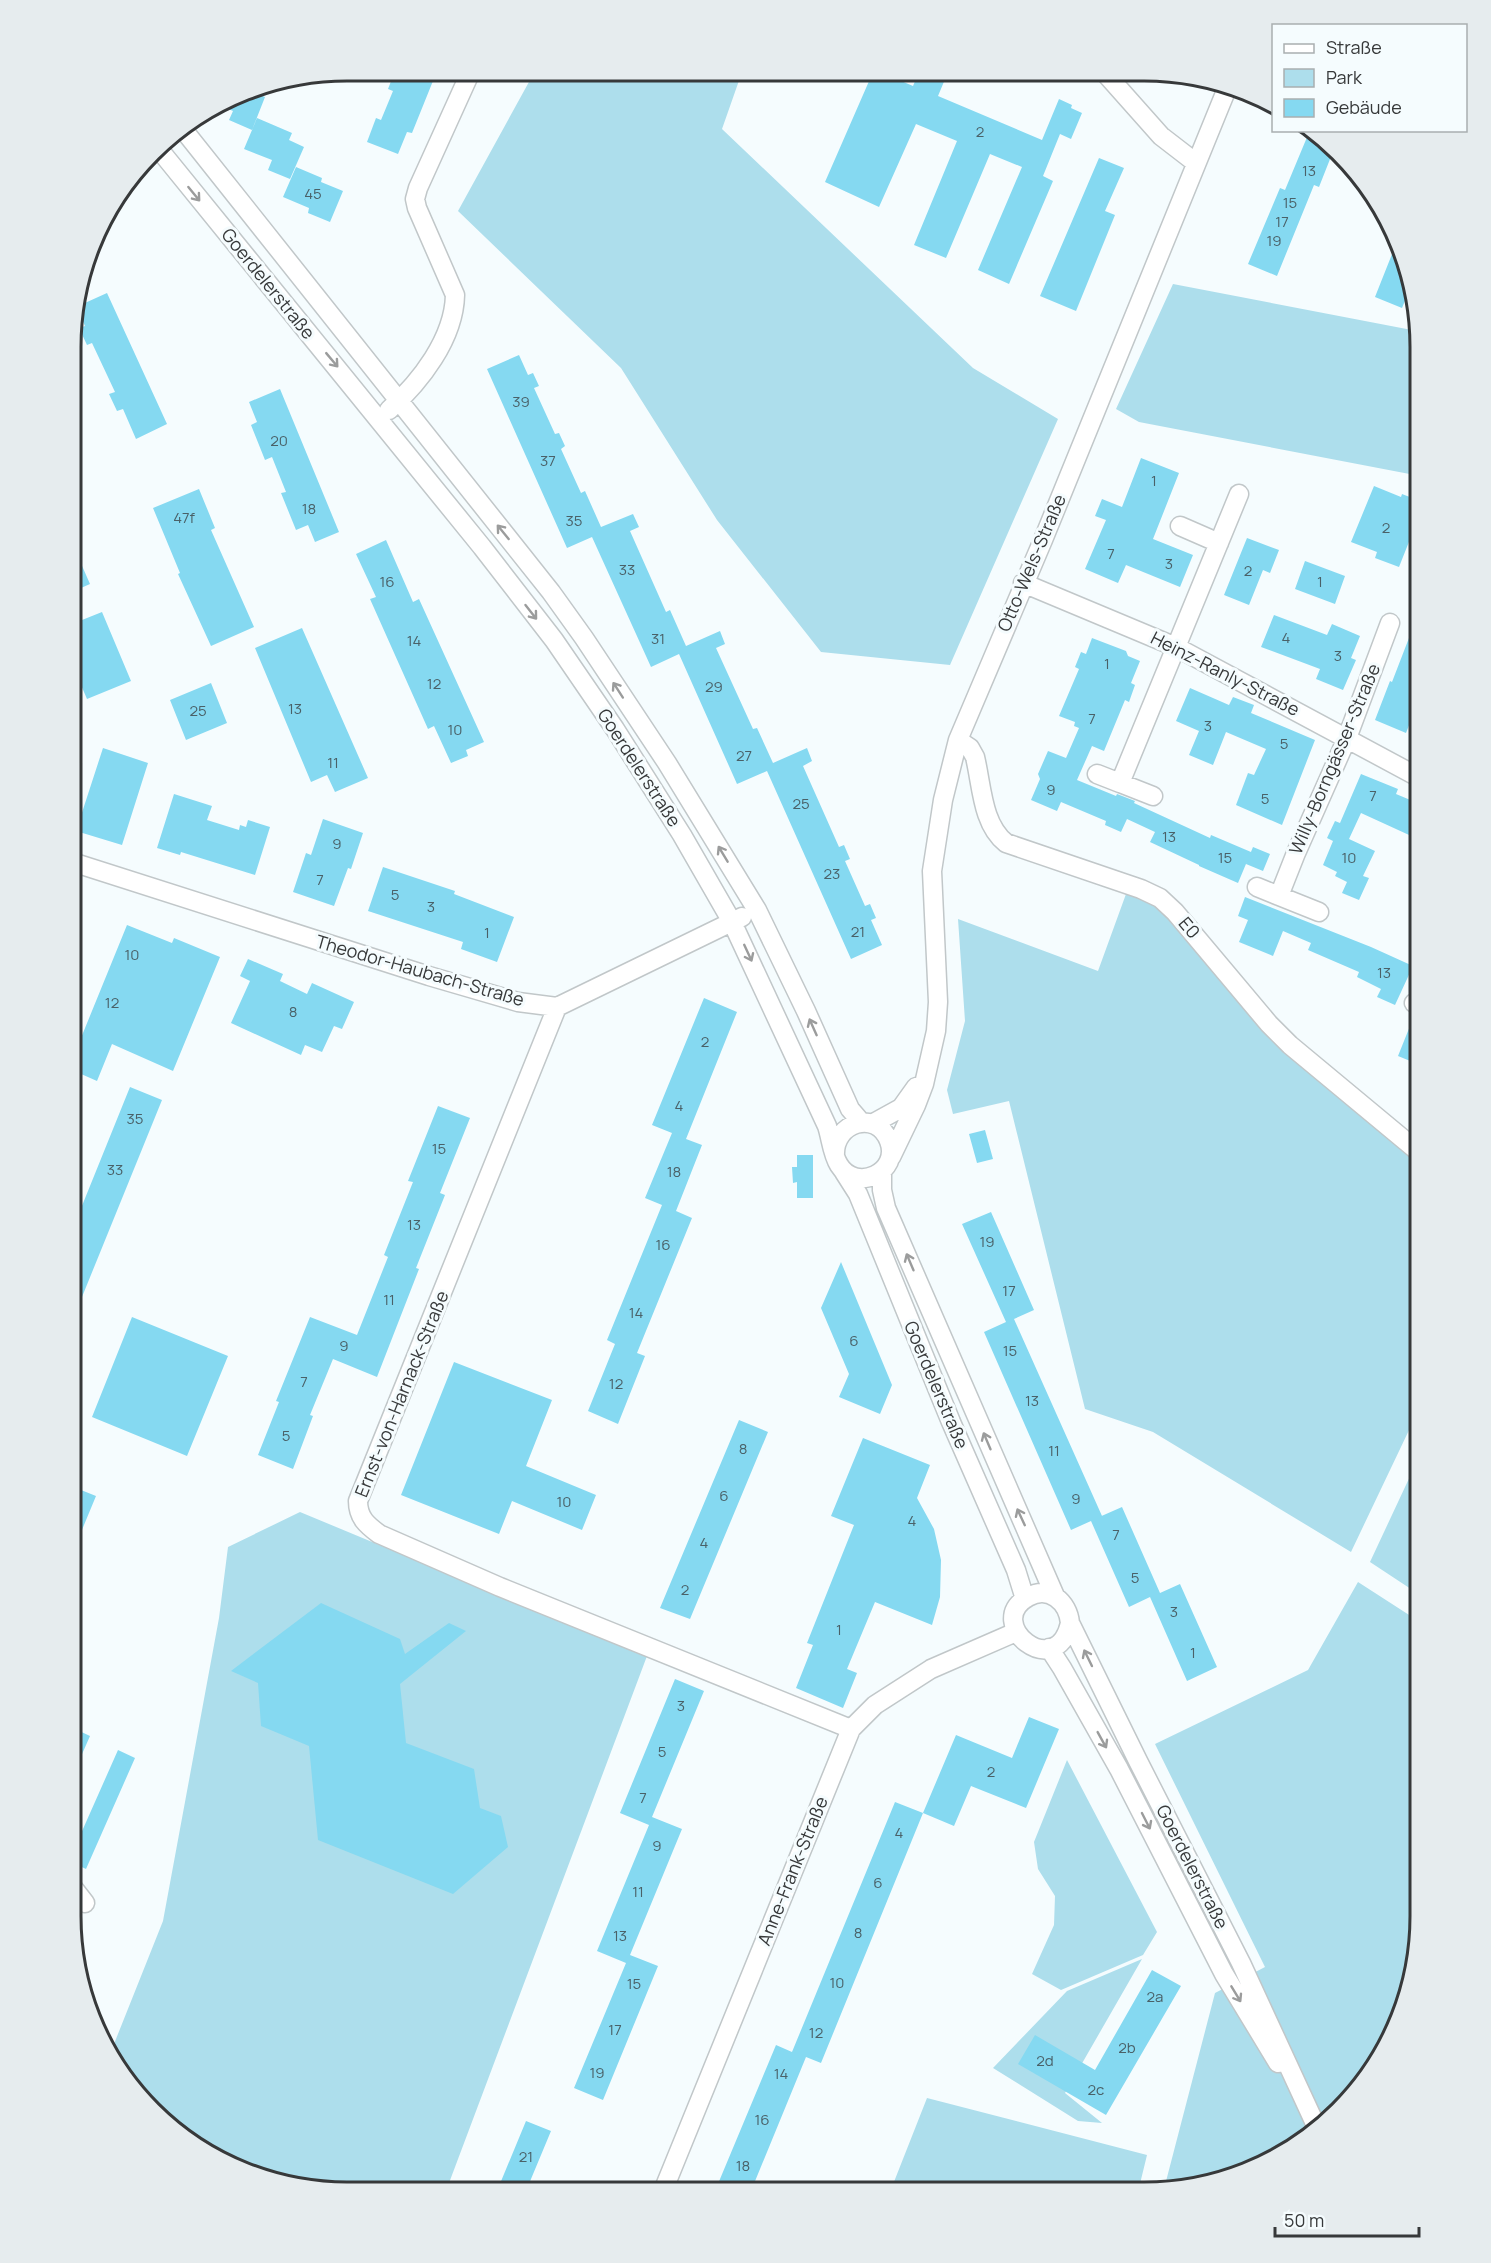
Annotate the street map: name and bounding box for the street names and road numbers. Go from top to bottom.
street label: Goerdelerstraße [217,223,321,344]
street label: Otto-Wels-Straße [991,490,1071,635]
street label: Heinz-Ranly-Straße [1147,625,1304,721]
street label: Willy-Borngässer-Straße [1283,660,1385,858]
street label: Goerdelerstraße [593,704,687,831]
street label: E0 [1174,912,1206,943]
street label: Theodor-Haubach-Straße [313,929,527,1011]
street label: Ernst-von-Harnack-Straße [349,1287,453,1500]
street label: Goerdelerstraße [899,1317,975,1452]
street label: Anne-Frank-Straße [751,1793,833,1949]
street label: Goerdelerstraße [1151,1800,1235,1933]

